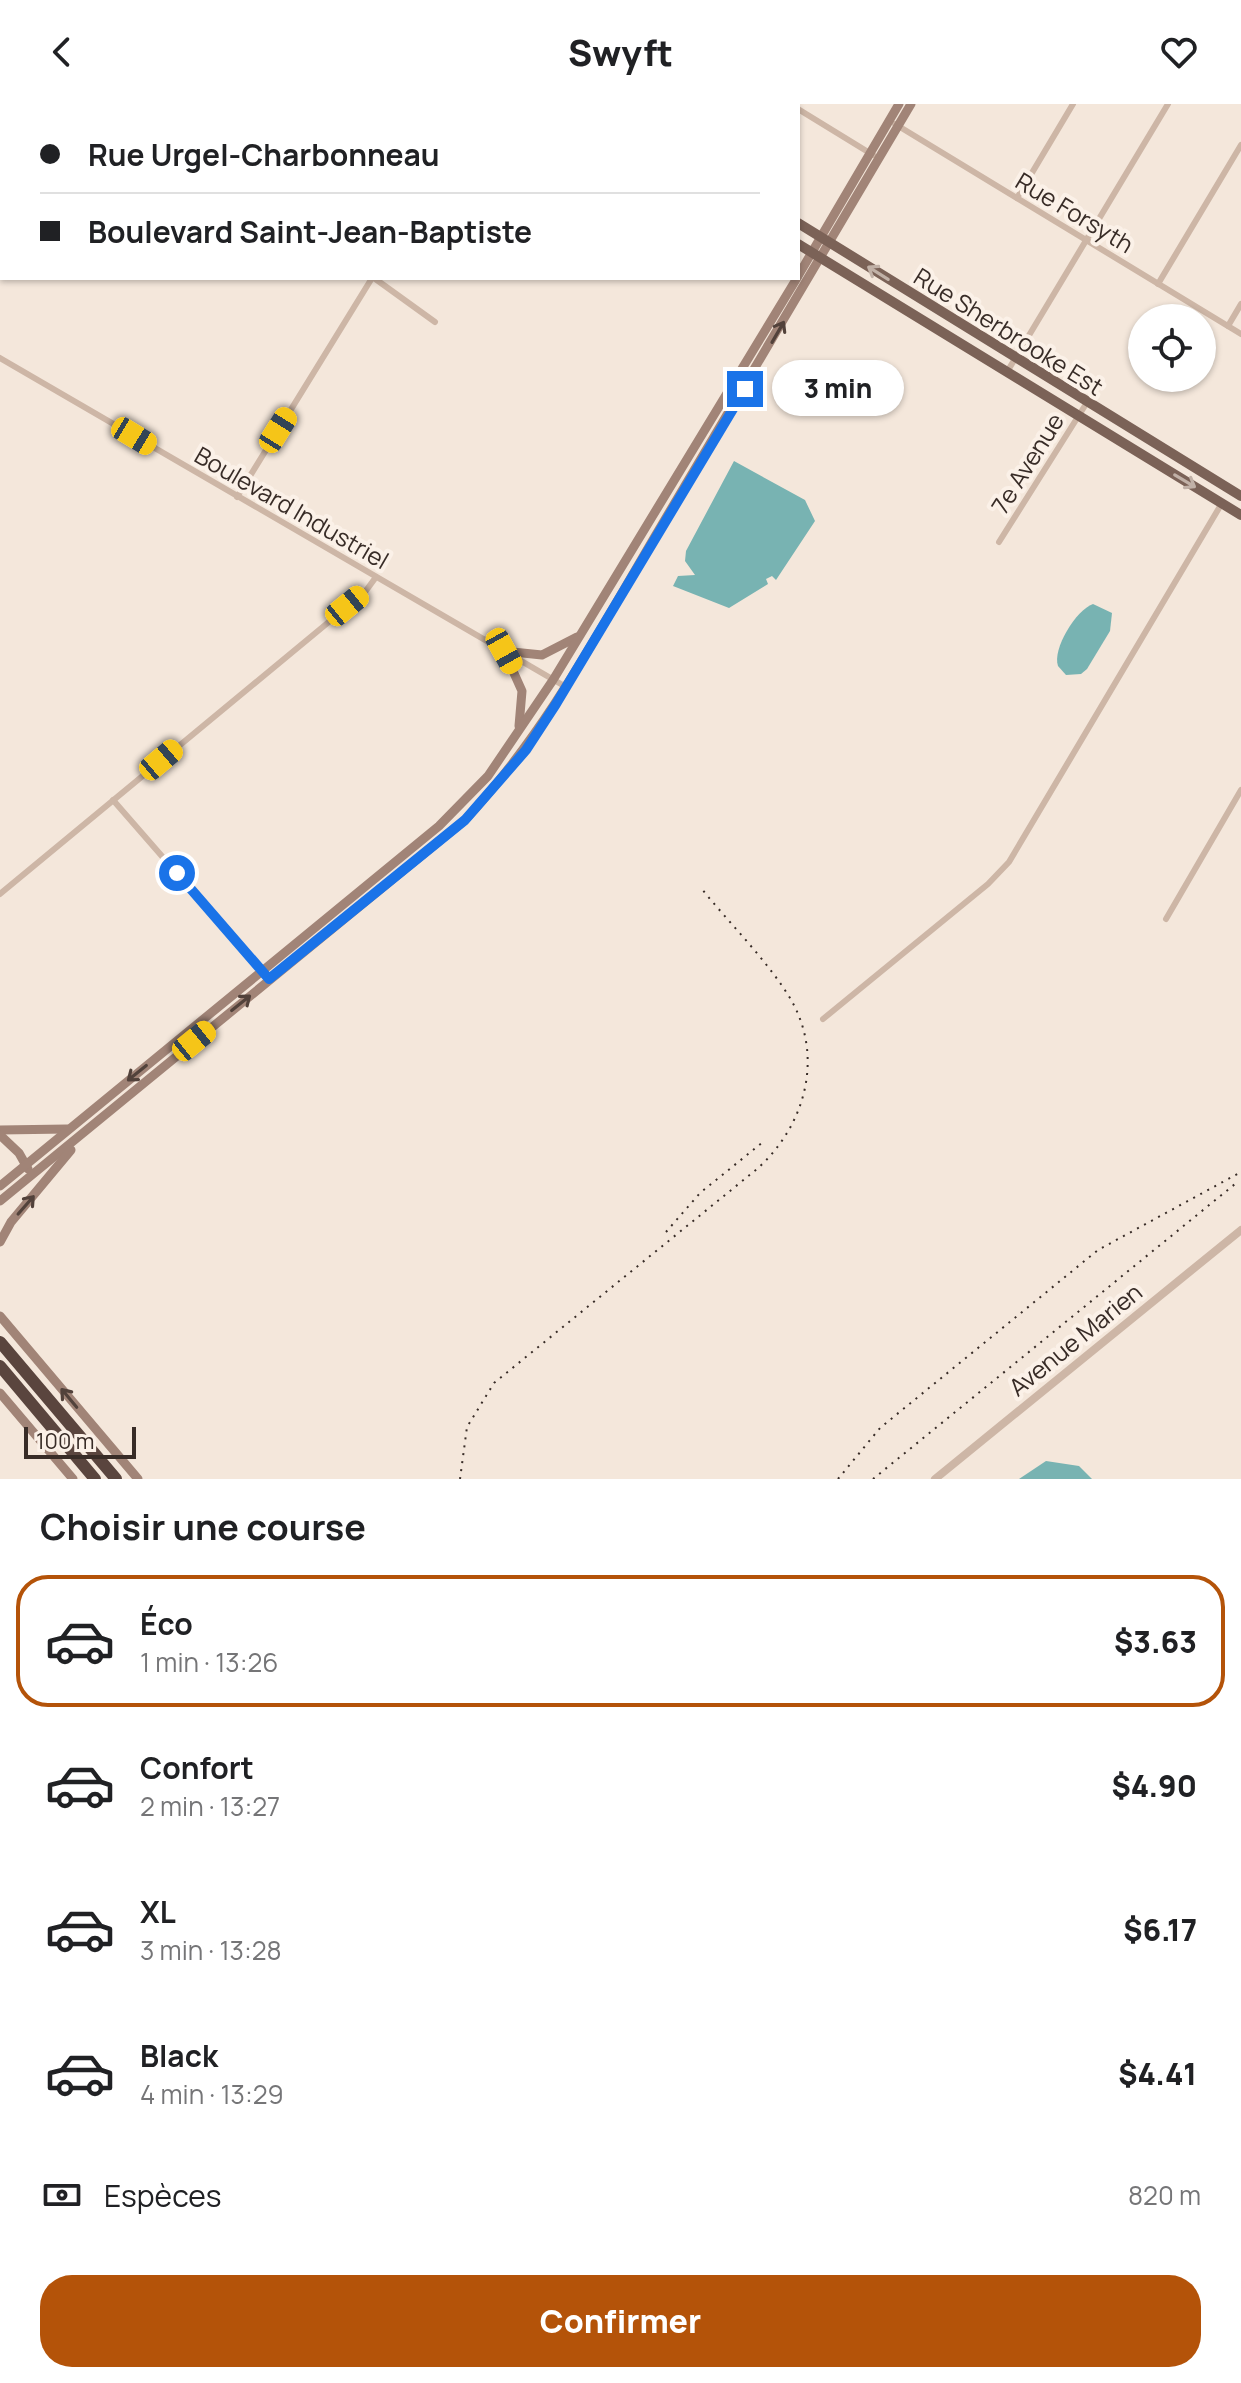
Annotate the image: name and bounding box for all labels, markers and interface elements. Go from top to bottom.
text: Swyft [568,28,673,77]
icon: back [40,30,84,74]
icon: heart [1157,30,1201,74]
text: Rue Urgel-Charbonneau [88,134,439,175]
street label: Rue Forsyth [1010,164,1140,260]
text: Boulevard Saint-Jean-Baptiste [88,211,532,252]
street label: Rue Sherbrooke Est [908,259,1110,403]
one-way arrow [867,265,890,281]
map controls [1128,304,1216,392]
button: locate [1128,304,1216,392]
one-way arrow [770,321,786,344]
callout: 3 min [773,361,905,417]
text: 3 min [804,370,872,406]
route end [727,371,763,407]
car [255,403,301,457]
street label: 7e Avenue [983,406,1071,520]
car [107,413,161,459]
street label: Boulevard Industriel [189,438,395,576]
one-way arrow [1173,473,1196,489]
car [321,582,373,630]
car [482,624,526,678]
car [135,735,187,785]
route start [159,855,195,891]
one-way arrow [230,994,250,1012]
car [168,1017,220,1065]
one-way arrow [127,1064,147,1082]
one-way arrow [17,1195,35,1215]
street label: Avenue Marien [1001,1275,1149,1403]
one-way arrow [60,1388,78,1409]
scale bar [24,1423,136,1459]
text: 100 m [36,1426,94,1456]
text: Choisir une course [40,1502,366,1551]
text: Éco [140,1603,193,1644]
icon: car [44,1605,116,1677]
text: $3.63 [1114,1621,1197,1662]
text: 1 min · 13:26 [140,1644,278,1680]
text: Confort [140,1747,254,1788]
icon: car [44,1749,116,1821]
text: $4.90 [1111,1765,1197,1806]
text: 2 min · 13:27 [140,1788,280,1824]
text: XL [140,1891,176,1932]
icon: car [44,1893,116,1965]
text: $6.17 [1123,1909,1197,1950]
text: 3 min · 13:28 [140,1932,282,1968]
text: Black [140,2035,218,2076]
icon: car [44,2037,116,2109]
text: $4.41 [1118,2053,1197,2094]
text: 4 min · 13:29 [140,2076,284,2112]
icon: cash [40,2173,84,2217]
text: Espèces [104,2175,222,2216]
text: 820 m [1128,2177,1201,2213]
button: Confirmer [40,2275,1201,2367]

